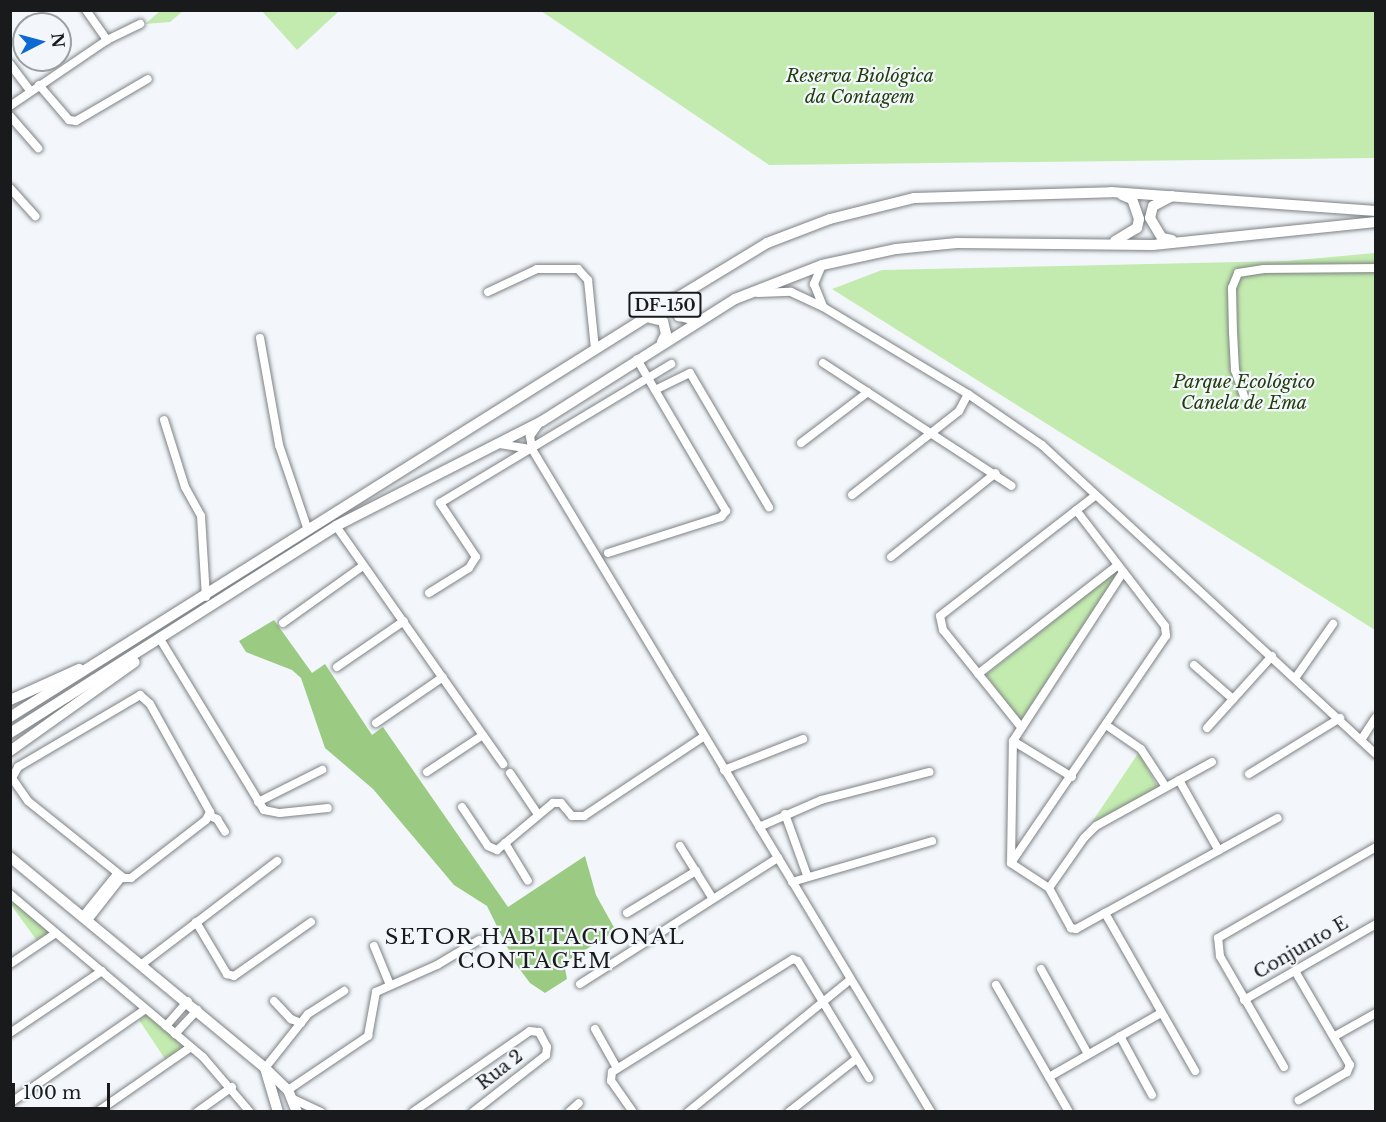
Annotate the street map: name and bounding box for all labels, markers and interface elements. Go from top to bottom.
north arrow [12,12,72,72]
text: N [47,32,69,49]
park label: Reserva Biológica da Contagem [786,66,934,109]
road number: DF-150 [628,292,702,318]
park label: Parque Ecológico Canela de Ema [1173,372,1315,415]
street label: Conjunto E [1250,912,1352,984]
district label: SETOR HABITACIONAL CONTAGEM [384,924,686,974]
street label: Rua 2 [473,1045,527,1095]
scale bar [15,1071,112,1109]
text: 100 m [23,1082,81,1104]

